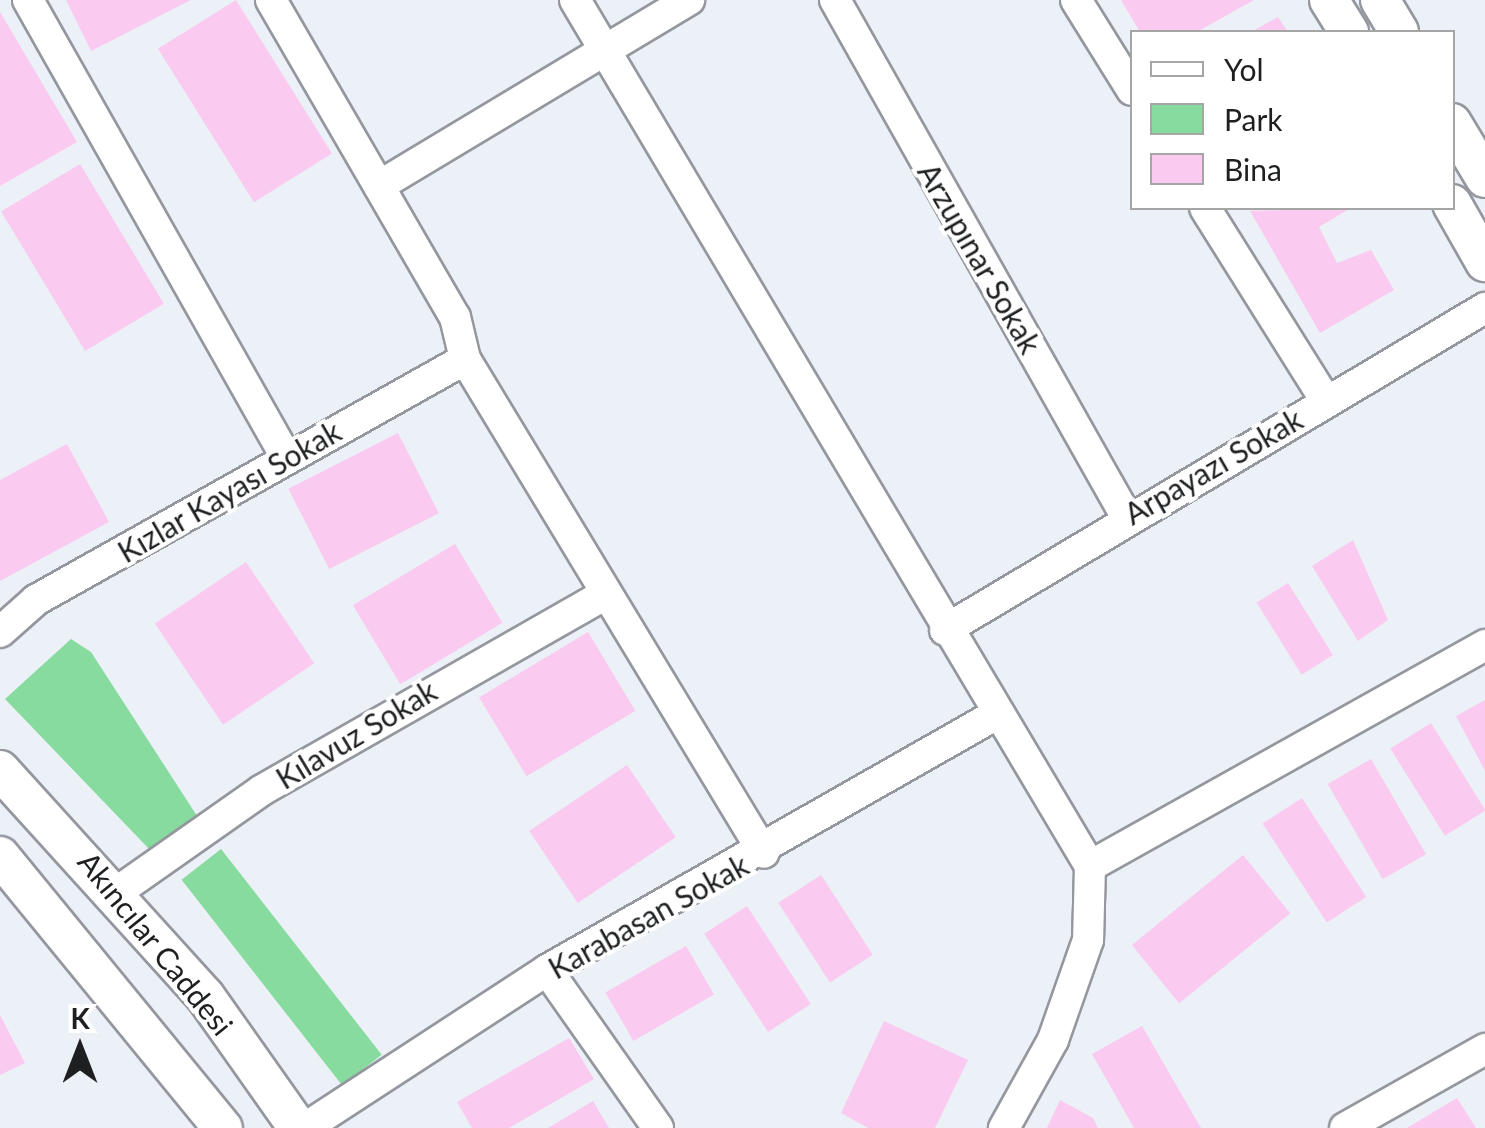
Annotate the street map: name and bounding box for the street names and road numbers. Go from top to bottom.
street label: Arzupınar Sokak [911,156,1049,360]
street label: Arpayazı Sokak [1118,400,1308,532]
street label: Kızlar Kayası Sokak [111,412,347,570]
street label: Kılavuz Sokak [269,672,443,796]
street label: Akıncılar Caddesi [71,844,241,1042]
street label: Karabasan Sokak [542,846,754,986]

